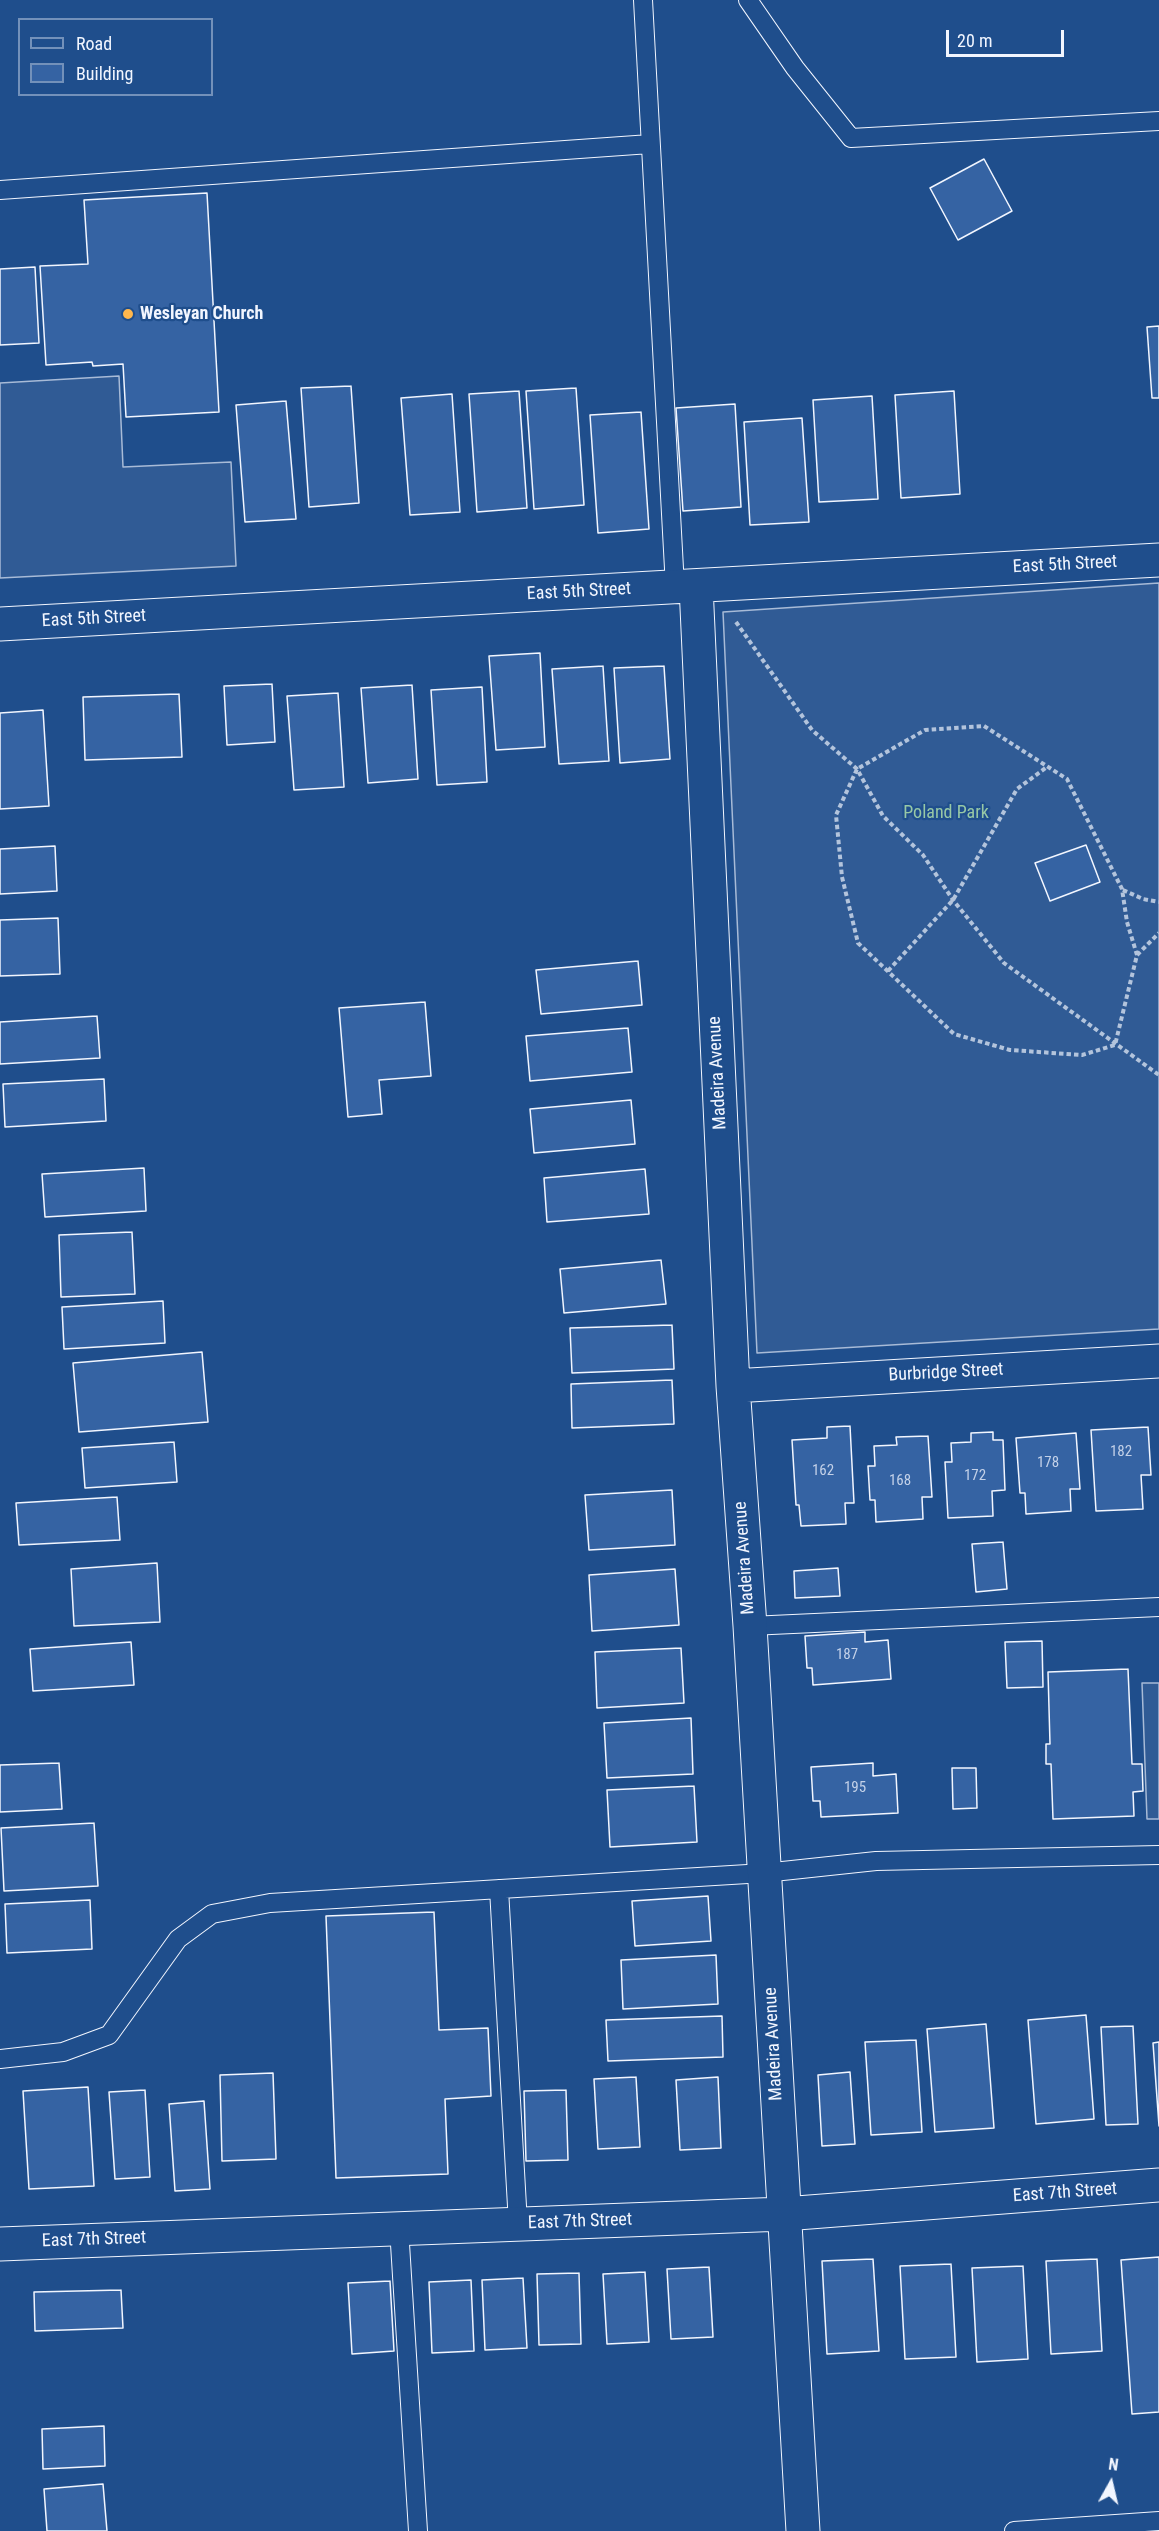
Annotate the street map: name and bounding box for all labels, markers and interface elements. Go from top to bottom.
legend [18,18,213,96]
scale bar [949,18,1068,56]
text: 20 m [957,30,992,51]
text: Road [76,33,112,54]
text: Building [76,63,133,84]
place label: Wesleyan Church [140,303,263,325]
marker: Wesleyan Church [121,307,135,321]
street label: East 5th Street [1012,551,1118,579]
street label: East 5th Street [526,578,632,606]
street label: East 5th Street [41,605,147,633]
park label: Poland Park [903,802,989,824]
street label: Madeira Avenue [704,1016,732,1130]
street label: Burbridge Street [888,1359,1004,1387]
house number: 182 [1110,1443,1132,1461]
house number: 178 [1037,1454,1059,1472]
house number: 162 [812,1462,834,1480]
house number: 172 [964,1467,986,1485]
house number: 168 [889,1472,911,1490]
street label: Madeira Avenue [730,1501,760,1615]
house number: 187 [836,1646,858,1664]
house number: 195 [844,1779,866,1797]
street label: Madeira Avenue [760,1987,788,2101]
street label: East 7th Street [1012,2179,1118,2207]
street label: East 7th Street [527,2209,633,2235]
street label: East 7th Street [41,2227,147,2253]
north arrow [1081,2453,1141,2513]
text: N [1107,2455,1120,2475]

